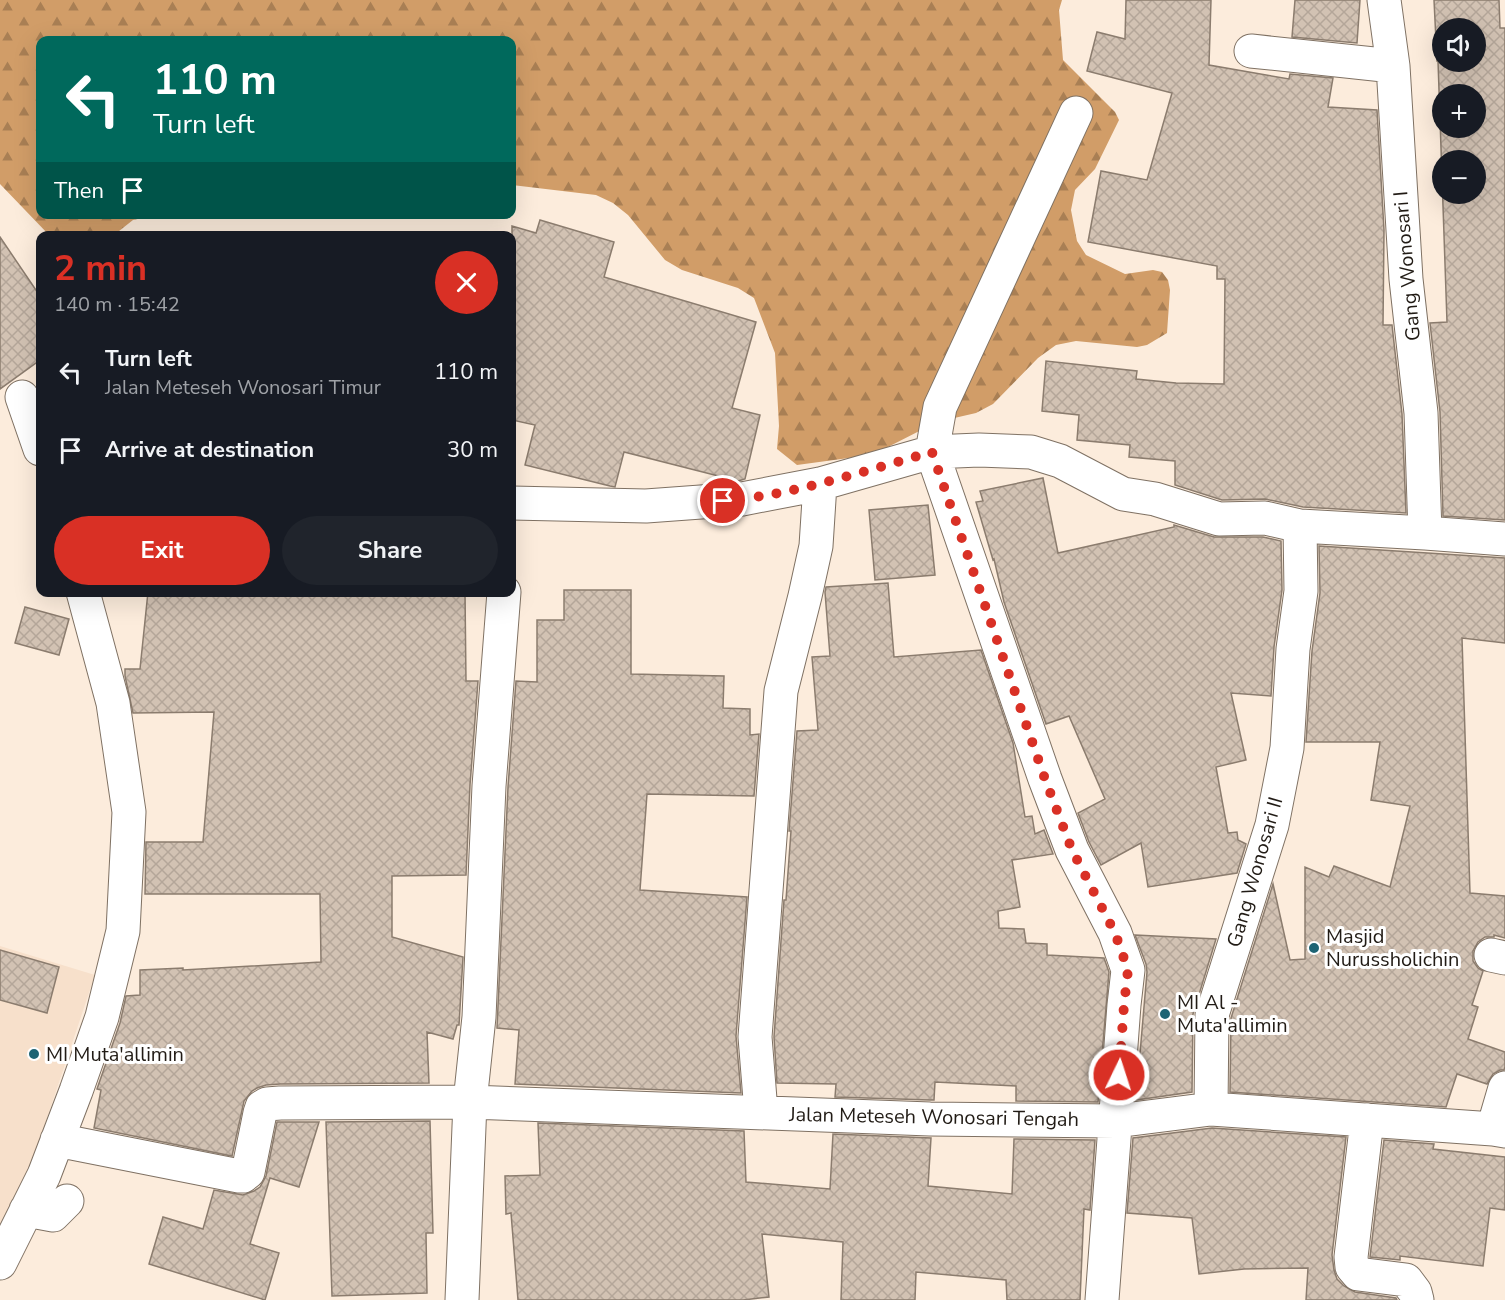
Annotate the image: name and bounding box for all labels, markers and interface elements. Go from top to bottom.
map controls [1432,18,1486,204]
button: sound [1432,18,1486,72]
text: 110 m [153,52,277,109]
icon: left [54,60,132,138]
button: + [1432,84,1486,138]
text: Turn left [153,106,254,143]
button: − [1432,150,1486,204]
icon: arrive [116,174,149,207]
text: Then [54,176,104,206]
street label: Gang Wonosari I [1387,190,1427,342]
text: 2 min [54,244,147,293]
button: close [435,251,498,314]
text: 140 m · 15:42 [54,291,180,318]
text: Turn left [105,344,192,374]
icon: left [54,356,87,389]
text: 110 m [434,357,498,387]
text: Jalan Meteseh Wonosari Timur [105,374,381,401]
icon: arrive [54,434,87,467]
text: Arrive at destination [105,435,314,465]
text: 30 m [447,435,498,465]
pin [697,475,748,526]
icon: arrive [706,484,739,517]
button: Exit [54,516,270,585]
button: Share [282,516,498,585]
street label: Gang Wonosari II [1221,794,1289,950]
place label: Masjid Nurussholichin [1326,923,1459,973]
marker: Masjid Nurussholichin [1307,941,1321,955]
place label: MI Al - Muta'allimin [1177,989,1288,1039]
marker: MI Al - Muta'allimin [1158,1007,1172,1021]
place label: MI Muta'allimin [46,1041,184,1068]
position arrow [1087,1043,1151,1107]
marker: MI Muta'allimin [27,1047,41,1061]
street label: Jalan Meteseh Wonosari Tengah [788,1101,1079,1133]

